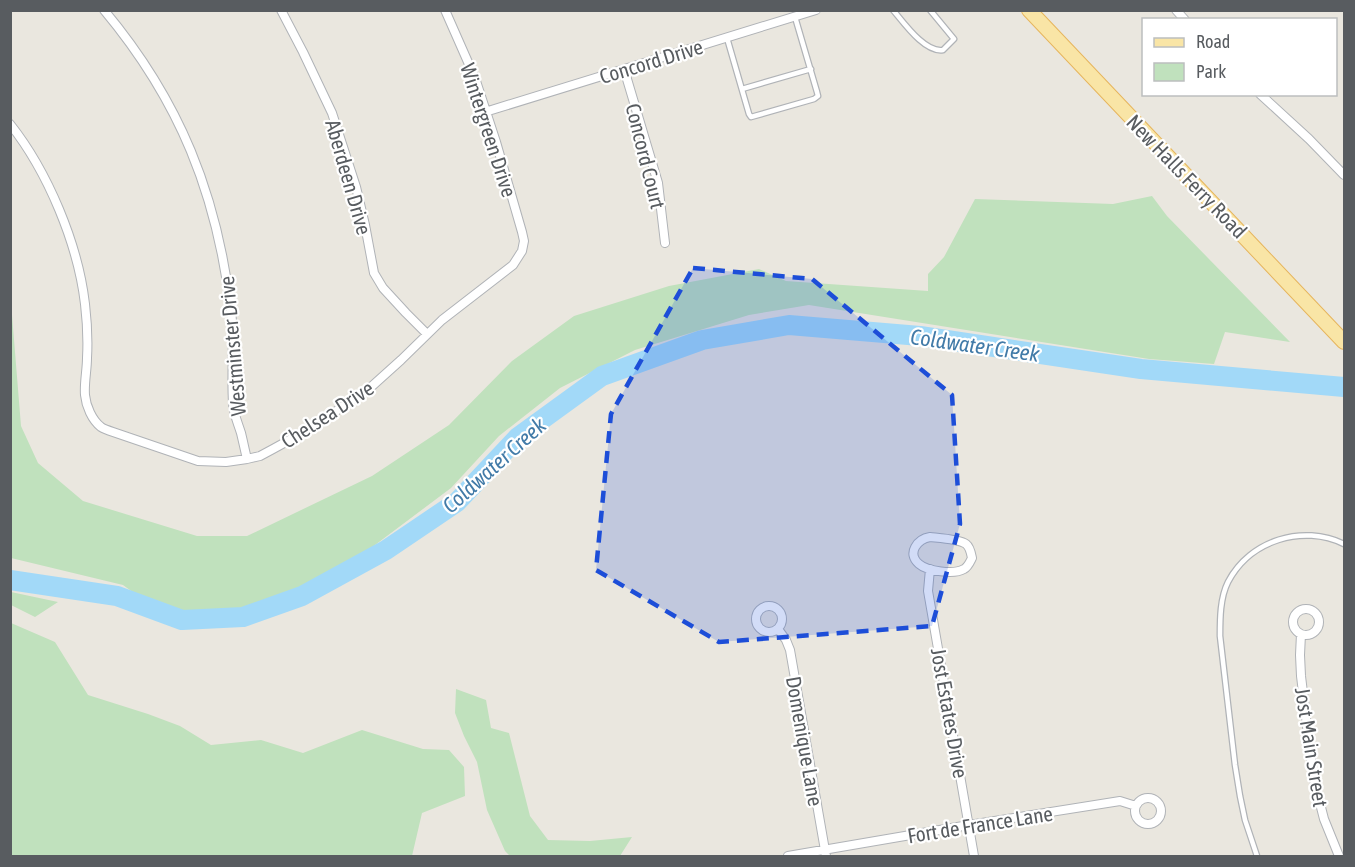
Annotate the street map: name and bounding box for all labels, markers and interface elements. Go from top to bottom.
legend [1142,18,1337,96]
text: Road [1196,31,1230,52]
street label: Concord Drive [596,34,706,88]
street label: Wintergreen Drive [456,60,522,200]
text: Park [1196,61,1226,82]
street label: Concord Court [621,101,671,211]
street label: New Halls Ferry Road [1122,109,1252,243]
street label: Aberdeen Drive [321,117,377,237]
street label: Westminster Drive [214,275,250,417]
water label: Coldwater Creek [909,323,1041,367]
street label: Chelsea Drive [276,375,378,453]
water label: Coldwater Creek [437,412,551,518]
street label: Jost Estates Drive [927,646,973,780]
street label: Domenique Lane [782,674,828,808]
street label: Jost Main Street [1291,685,1333,809]
street label: Fort de France Lane [906,801,1054,847]

